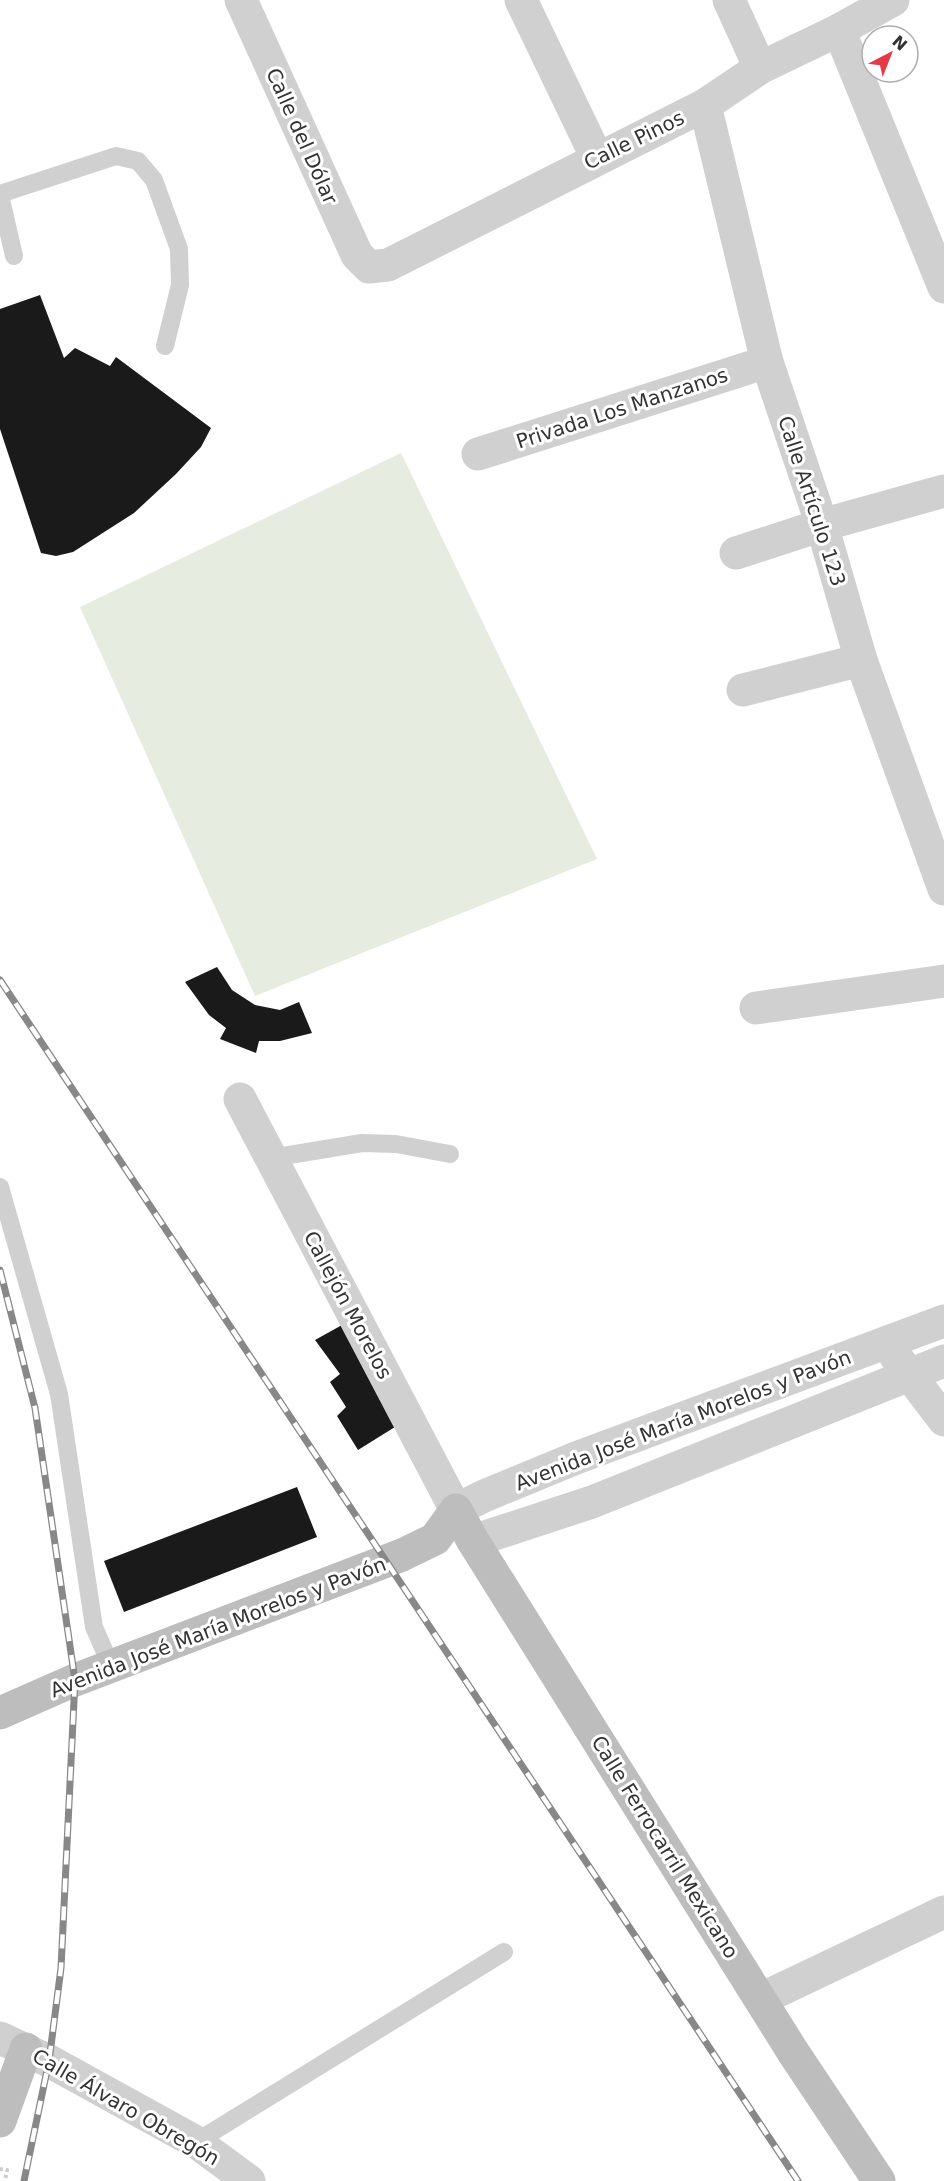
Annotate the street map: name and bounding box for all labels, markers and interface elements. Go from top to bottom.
north arrow [860,24,920,84]
text: N [888,32,911,55]
street label: Calle del Dólar [261,64,343,209]
street label: Calle Pinos [580,105,688,175]
street label: Privada Los Manzanos [513,362,731,454]
street label: Calle Artículo 123 [773,413,851,589]
street label: Callejón Morelos [299,1227,397,1383]
street label: Avenida José María Morelos y Pavón [512,1345,854,1495]
street label: Avenida José María Morelos y Pavón [47,1552,389,1702]
street label: Calle Ferrocarril Mexicano [586,1731,744,1963]
street label: Calle Álvaro Obregón [28,2044,224,2170]

